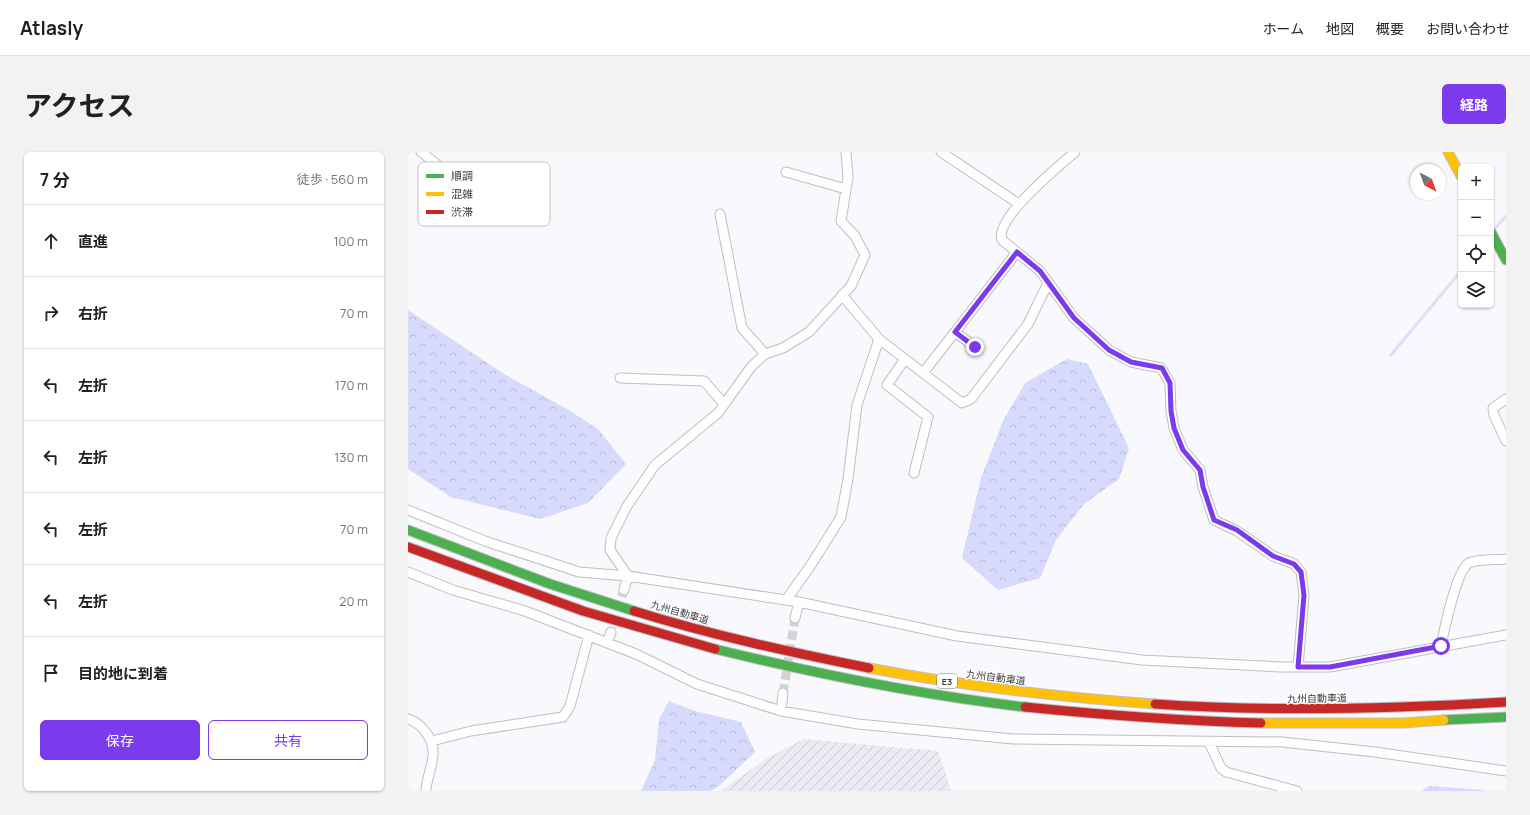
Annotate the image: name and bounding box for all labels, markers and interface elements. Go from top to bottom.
text: Atlasly [20,15,83,41]
text: ホーム [1262,19,1304,38]
text: 地図 [1326,19,1354,38]
text: 概要 [1376,19,1404,38]
text: お問い合わせ [1426,19,1510,38]
button: 経路 [1442,84,1506,124]
text: アクセス [24,86,135,124]
legend [418,162,550,226]
north arrow [1410,164,1446,200]
map controls [1458,164,1494,308]
button: + [1458,164,1494,200]
text: 7 分 [40,168,69,191]
text: 順調 [451,168,473,183]
text: 徒歩 · 560 m [297,170,368,188]
text: 混雑 [451,186,473,201]
button: − [1458,200,1494,236]
text: 渋滞 [451,204,473,219]
icon: ahead [40,230,62,252]
text: 直進 [78,231,108,252]
text: 100 m [333,232,368,250]
button: locate [1458,236,1494,272]
button: layers [1458,272,1494,308]
icon: right [40,302,62,324]
text: 右折 [78,303,108,324]
text: 70 m [340,304,368,322]
route end [966,338,984,356]
icon: left [40,374,62,396]
text: 左折 [78,375,108,396]
text: 170 m [335,376,368,394]
icon: left [40,446,62,468]
text: 左折 [78,447,108,468]
text: 130 m [334,448,368,466]
icon: left [40,518,62,540]
text: 左折 [78,519,108,540]
text: 70 m [340,520,368,538]
icon: left [40,590,62,612]
text: 左折 [78,591,108,612]
text: 20 m [339,592,368,610]
street label: 九州自動車道 [649,597,711,627]
route start [1432,637,1450,655]
icon: arrive [40,662,62,684]
text: 目的地に到着 [78,663,168,684]
street label: 九州自動車道 [965,666,1027,688]
road number: E3 [937,674,957,688]
street label: 九州自動車道 [1287,690,1347,706]
button: 保存 [40,720,200,760]
button: 共有 [208,720,368,760]

